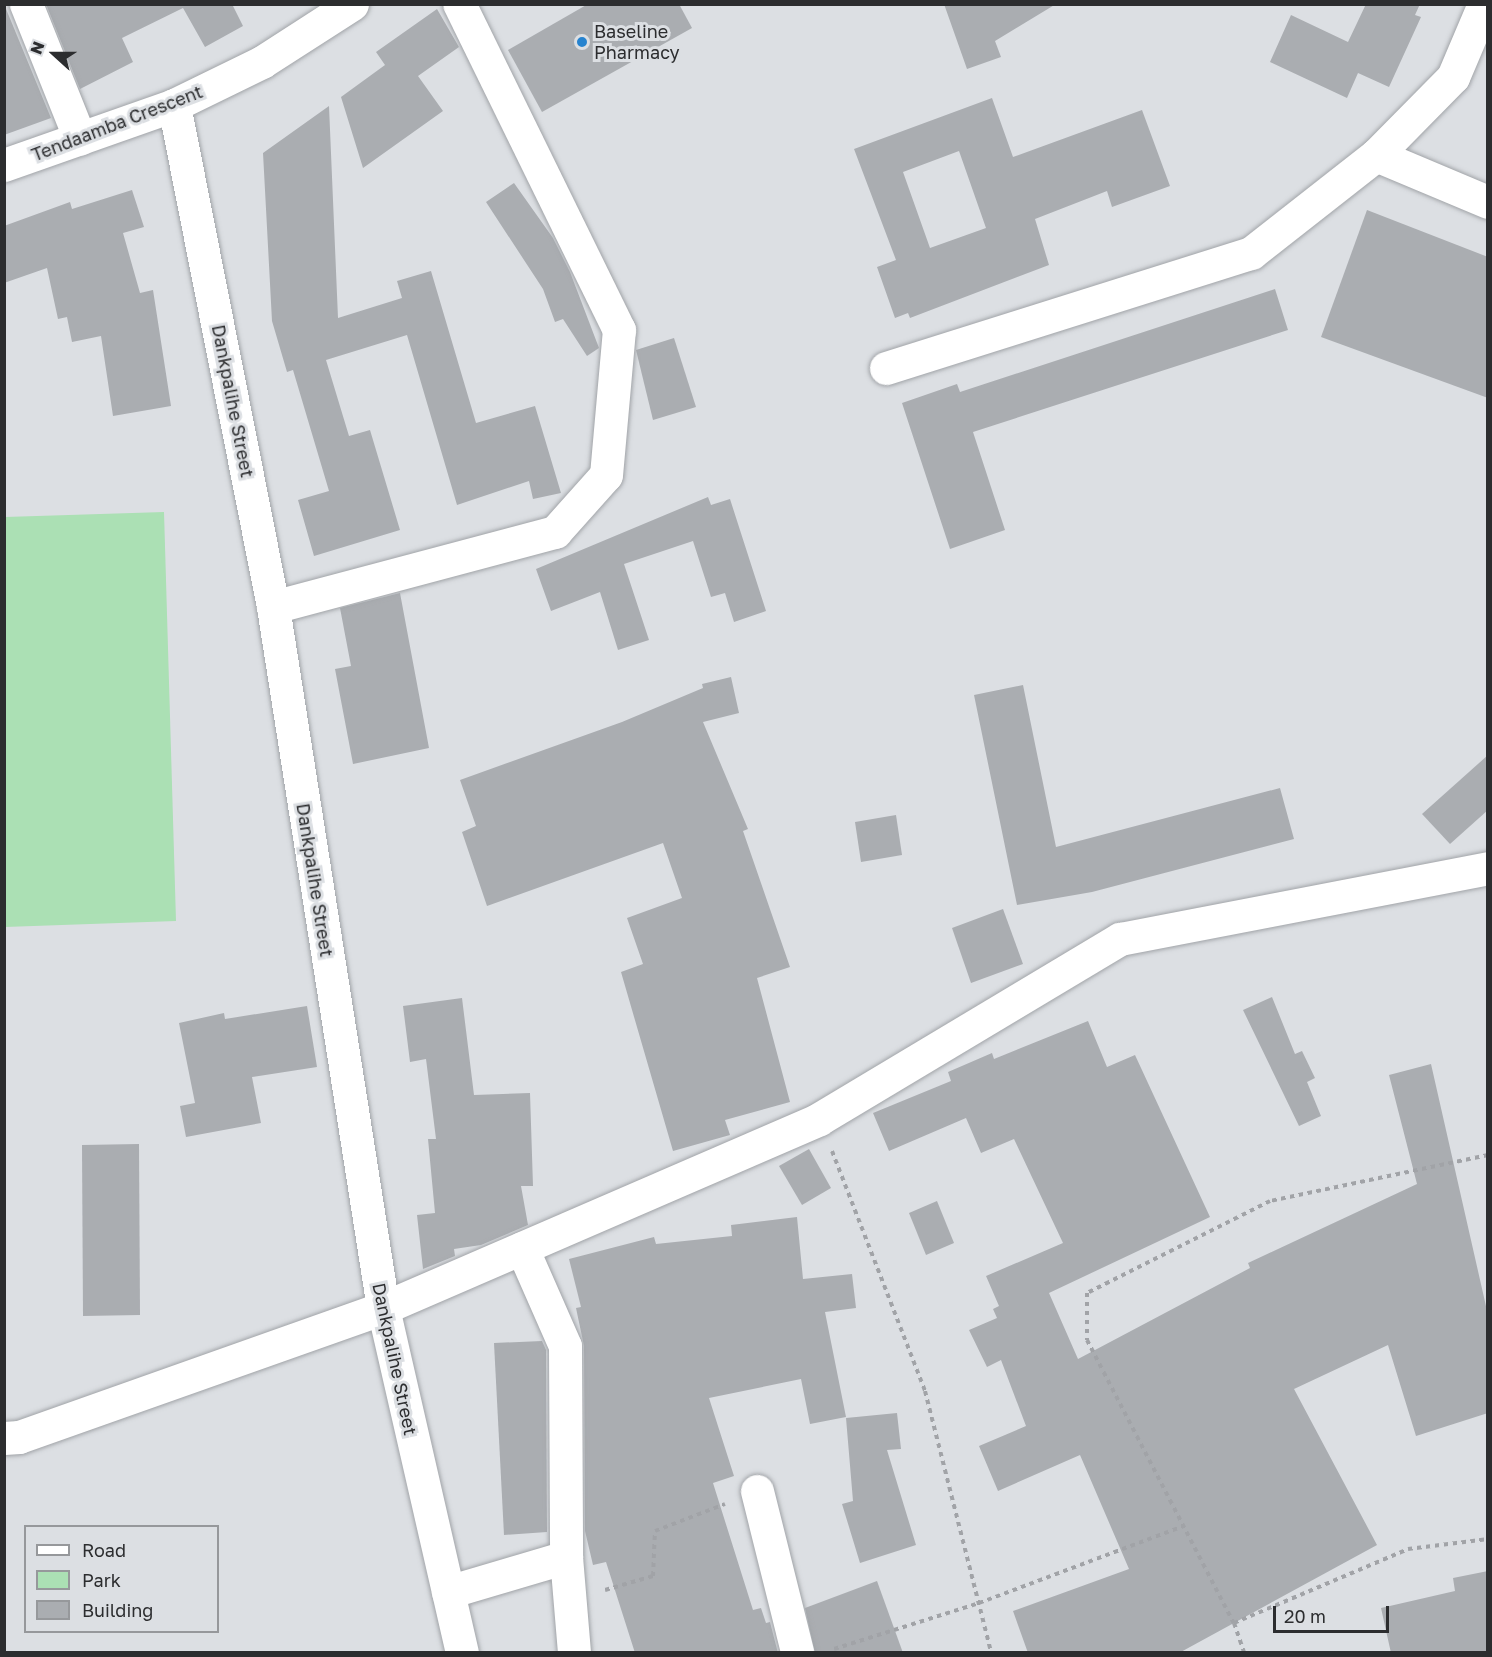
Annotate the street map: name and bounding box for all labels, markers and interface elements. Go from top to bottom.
place label: Baseline Pharmacy [594,21,680,63]
north arrow [24,24,84,84]
marker: Baseline Pharmacy [575,35,589,49]
text: N [26,38,49,57]
street label: Tendaamba Crescent [28,80,206,166]
street label: Dankpalihe Street [208,323,258,479]
street label: Dankpalihe Street [292,802,338,958]
street label: Dankpalihe Street [368,1281,422,1437]
legend [24,1525,219,1633]
text: Road [82,1539,126,1561]
text: Park [82,1569,121,1591]
scale bar [1276,1594,1392,1632]
text: Building [82,1599,153,1621]
text: 20 m [1284,1605,1326,1627]

